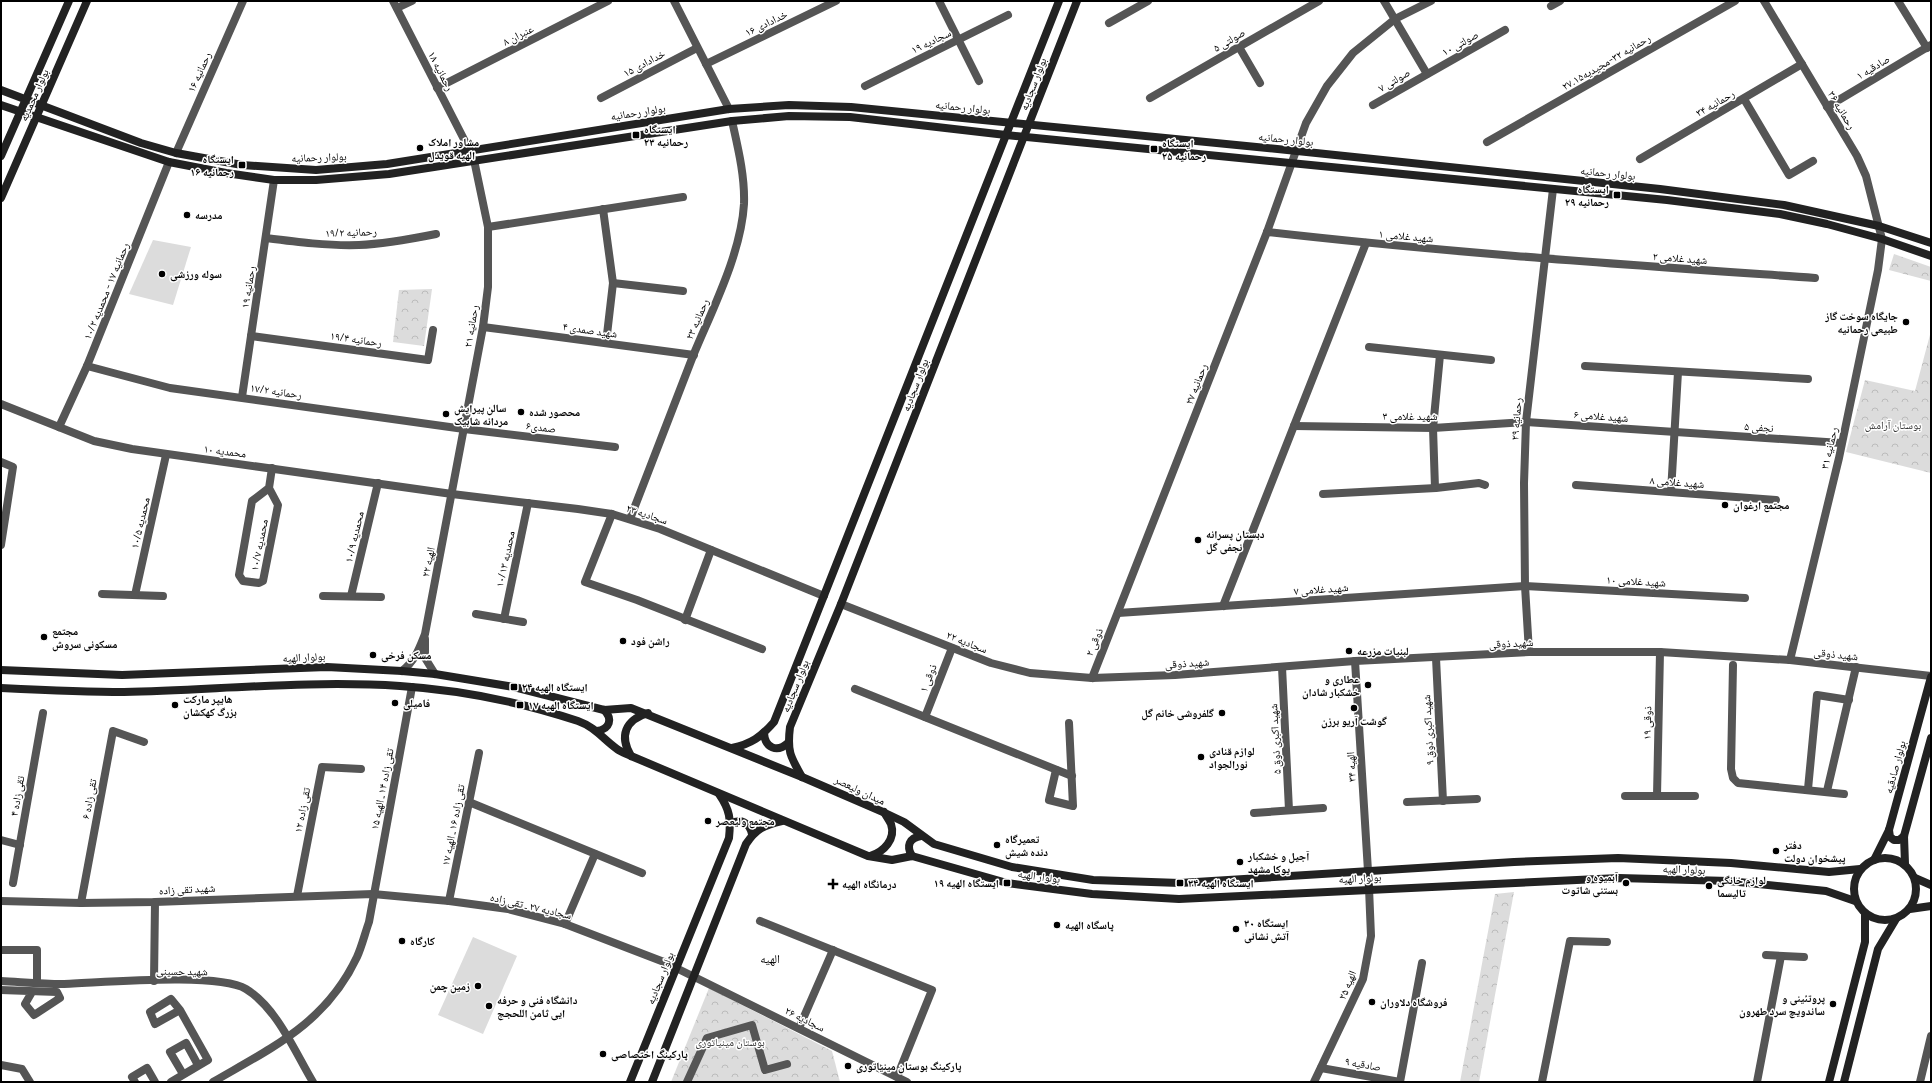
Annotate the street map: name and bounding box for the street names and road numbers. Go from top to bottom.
street label: خدادادی ۱۶ [743,7,789,39]
street label: عنبران ۸ [500,21,536,49]
street label: سجادیه ۱۹ [909,25,953,56]
street label: صولتی ۵ [1210,25,1248,55]
street label: صولتی ۱۰ [1439,27,1481,59]
street label: رحمانیه ۳۲-مجیدیه۲۷.۱۵ [1559,31,1652,92]
street label: خدادادی ۱۵ [621,46,667,80]
street label: رحمانیه ۱۸ [426,49,457,93]
street label: رحمانیه ۱۶ [184,50,213,94]
street label: صادقیه ۱ [1854,52,1892,82]
street label: بولوار سجادیه [1017,56,1049,112]
street label: صولتی ۷ [1375,65,1413,95]
street label: بولوار محمدیه [16,67,51,123]
street label: رحمانیه ۳۴ [1693,86,1737,119]
street label: رحمانیه ۳۶ [1826,88,1859,131]
street label: بولوار رحمانیه [935,97,991,116]
street label: بولوار رحمانیه [610,101,666,123]
street label: بولوار رحمانیه [1258,129,1314,148]
street label: بولوار رحمانیه [291,149,347,164]
street label: بولوار رحمانیه [1580,163,1636,182]
street label: رحمانیه ۱۹/۲ [325,224,377,239]
street label: شهید غلامی ۱ [1378,227,1434,245]
street label: رحمانیه ۱۷ - محمدیه ۱۰/۲ [80,240,131,341]
street label: شهید غلامی ۲ [1652,249,1708,267]
street label: رحمانیه ۱۹ [238,265,257,309]
street label: رحمانیه ۲۳ [682,297,711,341]
street label: رحمانیه ۲۱ [461,304,480,348]
street label: شهید صمدی ۴ [562,319,618,341]
street label: رحمانیه ۱۹/۴ [329,328,383,349]
street label: بولوار سجادیه [899,357,931,413]
street label: رحمانیه ۲۷ [1182,362,1209,406]
street label: رحمانیه ۱۷/۲ [249,380,303,401]
street label: رحمانیه ۲۹ [1508,397,1524,441]
street label: شهید غلامی ۶ [1573,407,1629,425]
street label: شهید غلامی ۳ [1383,409,1437,423]
street label: صمدی۶ [525,418,557,436]
street label: نجفی ۵ [1744,419,1774,435]
street label: رحمانیه ۳۱ [1817,426,1840,470]
street label: محمدیه ۱۰ [203,441,247,460]
street label: شهید غلامی ۸ [1649,473,1705,491]
street label: محمدیه ۱۰/۵ [127,496,152,550]
street label: سجادیه ۲۳ [625,501,669,526]
street label: محمدیه ۱۰/۹ [341,510,366,564]
street label: محمدیه ۱۰/۷ [247,518,270,572]
street label: محمدیه ۱۰/۱۳ [492,530,517,588]
street label: الهیه ۲۲ [418,546,437,578]
street label: شهید غلامی ۱۰ [1606,572,1666,590]
street label: شهید غلامی ۷ [1293,580,1349,598]
street label: ذوقی ۲ [1082,626,1106,658]
street label: سجادیه ۲۲ [945,628,989,655]
street label: شهید ذوقی [1488,635,1534,651]
street label: شهید ذوقی [1813,645,1859,663]
street label: بولوار الهیه [282,649,326,664]
street label: شهید ذوقی [1164,654,1210,672]
street label: بولوار سجادیه [778,658,811,714]
street label: ذوقی ۱ [916,662,940,694]
street label: شهید اکبری ذوق ۹ [1419,694,1437,766]
street label: شهید اکبری ذوق ۵ [1266,703,1284,775]
street label: ذوقی ۱۹ [1640,705,1654,740]
street label: بولوار صادقیه [1881,739,1908,795]
street label: تقی زاده ۱۴ ـ الهیه ۱۵ [367,746,397,831]
street label: الهیه ۳۴ [1343,752,1358,782]
street label: میدان ولیعصر [831,772,888,808]
street label: تقی زاده ۴ [7,774,28,817]
street label: تقی زاده ۶ [78,777,100,820]
street label: تقی زاده ۱۶ ـ الهیه ۱۷ [438,782,468,867]
street label: تقی زاده ۱۲ [291,785,313,834]
street label: بولوار الهیه [1662,861,1706,876]
street label: بولوار الهیه [1017,866,1061,885]
street label: بولوار الهیه [1338,870,1382,885]
street label: شهید تقی زاده [158,881,216,897]
street label: سجادیه ۲۷ ـ تقی زاده [489,890,573,922]
street label: بولوار سجادیه [643,950,676,1006]
street label: شهید حسینی [156,964,208,978]
street label: الهیه ۲۵ [1335,968,1358,1001]
street label: سجادیه ۲۶ [783,1003,827,1034]
street label: صادقیه ۹ [1344,1054,1382,1073]

